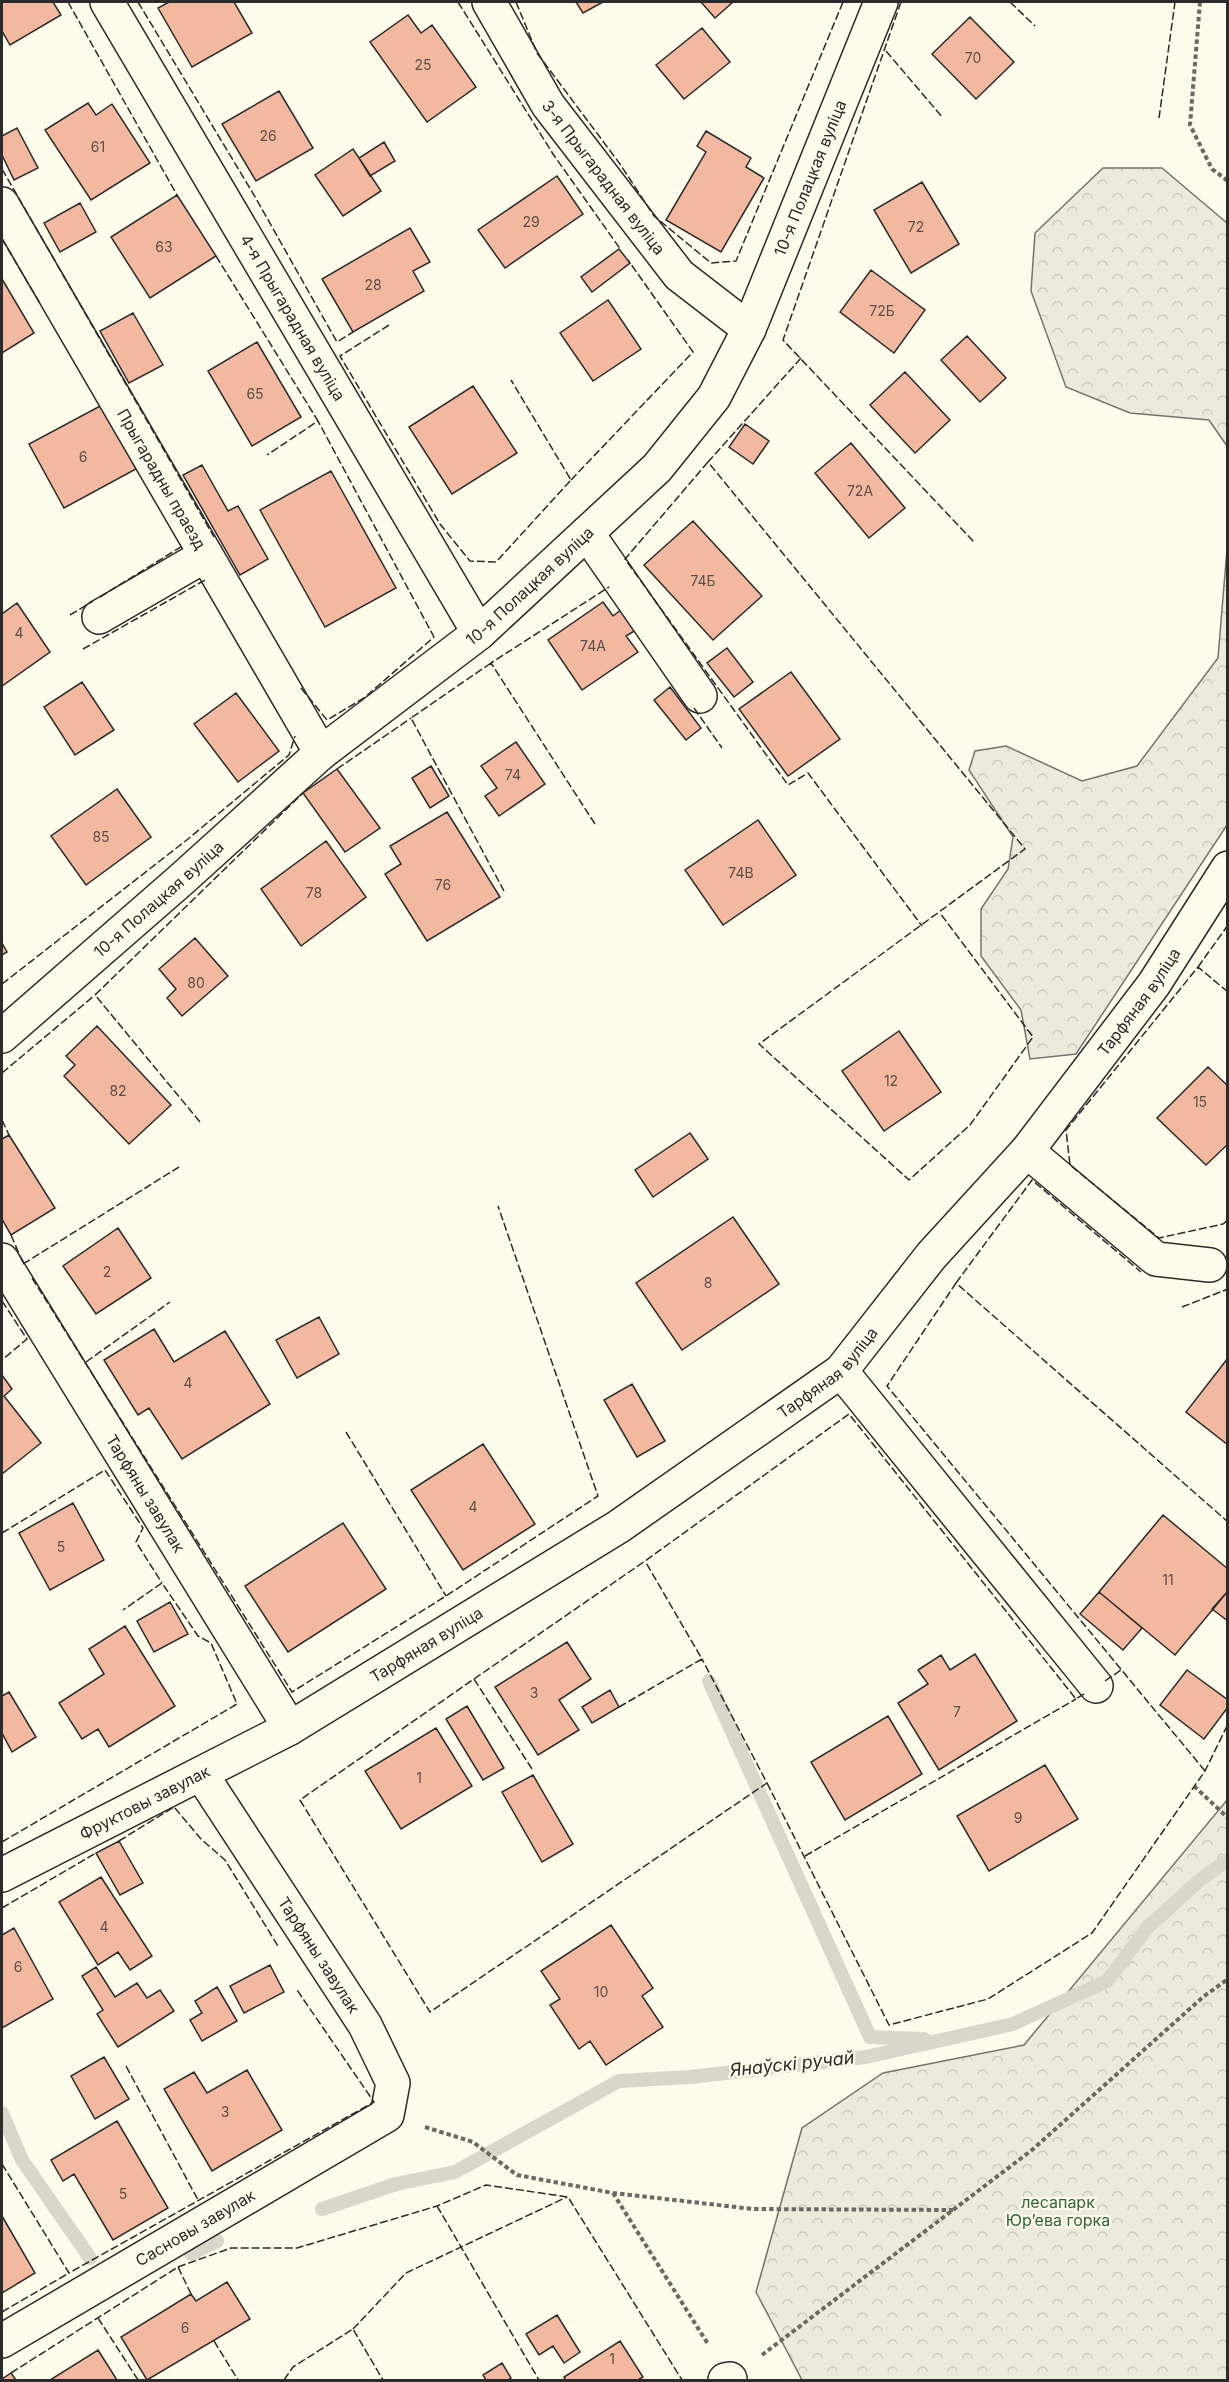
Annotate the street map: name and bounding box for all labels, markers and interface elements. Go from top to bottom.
house number: 70 [965,49,981,66]
house number: 25 [414,56,432,73]
street label: 3-я Прыгарадная вуліца [538,96,670,259]
street label: 10-я Полацкая вуліца [770,97,850,259]
house number: 26 [259,127,277,144]
house number: 61 [91,138,105,155]
house number: 29 [522,213,540,230]
house number: 72 [908,218,924,235]
street label: 4-я Прыгарадная вуліца [236,230,350,404]
house number: 63 [155,238,173,255]
house number: 28 [364,276,382,293]
house number: 72Б [869,302,895,319]
house number: 65 [246,385,264,402]
street label: Прыгарадны праезд [113,405,211,553]
house number: 6 [79,448,87,465]
house number: 72А [847,482,873,499]
street label: 10-я Полацкая вуліца [462,522,598,650]
house number: 74Б [690,572,716,589]
house number: 4 [14,624,24,641]
house number: 74А [580,637,606,654]
house number: 74 [505,766,521,783]
house number: 85 [92,828,110,845]
street label: 10-я Полацкая вуліца [89,836,228,962]
house number: 74В [728,864,754,881]
house number: 76 [435,876,451,893]
house number: 78 [306,884,322,901]
street label: Тарфяная вуліца [1093,944,1184,1060]
house number: 80 [187,974,205,991]
house number: 12 [884,1072,898,1089]
house number: 82 [109,1082,127,1099]
house number: 15 [1193,1093,1207,1110]
house number: 2 [103,1263,111,1280]
house number: 8 [704,1274,712,1291]
street label: Тарфяная вуліца [773,1323,882,1422]
house number: 4 [183,1374,193,1391]
street label: Тарфяны завулак [102,1431,190,1556]
house number: 4 [468,1498,478,1515]
house number: 5 [57,1538,65,1555]
house number: 11 [1162,1571,1174,1588]
street label: Тарфяная вуліца [366,1602,486,1687]
house number: 3 [530,1684,538,1701]
house number: 7 [953,1703,961,1720]
street label: Фруктовы завулак [76,1761,213,1844]
house number: 1 [416,1769,422,1786]
house number: 9 [1014,1809,1022,1826]
street label: Тарфяны завулак [274,1893,364,2017]
house number: 4 [99,1918,109,1935]
house number: 6 [14,1958,22,1975]
house number: 10 [594,1983,608,2000]
water label: Янаўскі ручай [728,2046,856,2081]
house number: 3 [221,2103,229,2120]
house number: 5 [119,2185,127,2202]
street label: Сасновы завулак [132,2185,259,2270]
park label: лесапарк Юрʼева горка [1006,2192,1110,2230]
house number: 6 [181,2319,189,2336]
house number: 1 [609,2350,615,2367]

